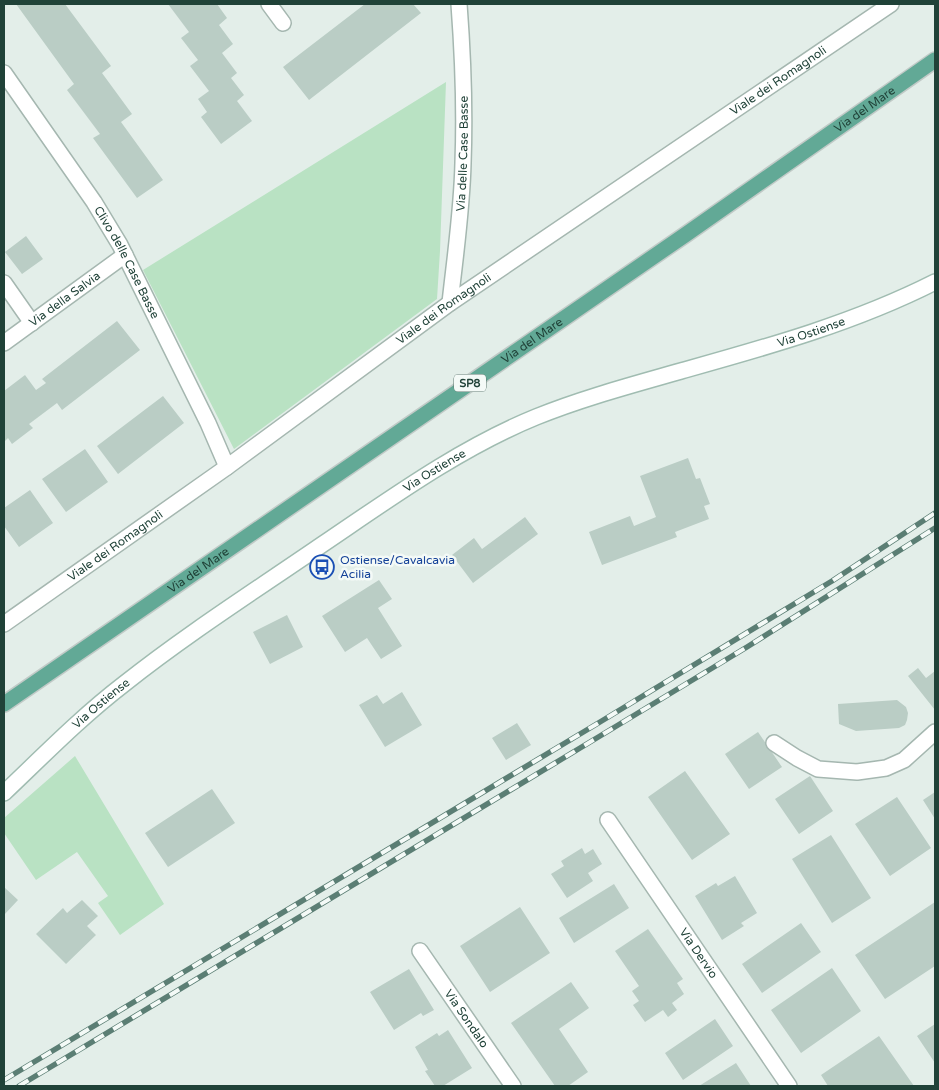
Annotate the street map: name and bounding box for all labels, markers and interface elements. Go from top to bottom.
street label: Viale dei Romagnoli [727,43,829,118]
street label: Via del Mare [831,83,898,135]
street label: Via delle Case Basse [453,96,471,212]
street label: Clivo delle Case Basse [91,203,162,321]
street label: Via della Salvia [26,268,103,329]
street label: Viale dei Romagnoli [393,270,494,347]
street label: Via del Mare [499,314,565,366]
street label: Via Ostiense [775,314,847,350]
road number: SP8 [454,374,486,392]
street label: Via Ostiense [400,446,468,495]
street label: Viale dei Romagnoli [65,507,166,584]
street label: Via del Mare [165,544,232,596]
place label: Ostiense/Cavalcavia Acilia [340,553,455,581]
bus stop icon: Ostiense/Cavalcavia Acilia [309,554,335,580]
street label: Via Ostiense [69,675,133,732]
street label: Via Dervio [676,925,721,981]
street label: Via Sondalo [442,987,491,1050]

